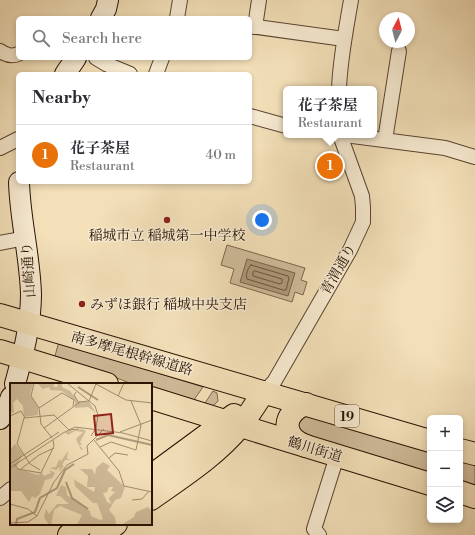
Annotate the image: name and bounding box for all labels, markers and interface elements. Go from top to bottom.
north arrow [379,12,415,48]
search box [16,16,252,60]
icon: search [30,27,52,49]
text: Search here [62,29,142,48]
popup [283,86,377,138]
text: Nearby [32,87,91,109]
text: 花子茶屋 [298,96,358,115]
text: Restaurant [298,115,362,131]
text: 花子茶屋 [70,139,130,158]
text: 1 [42,147,48,163]
text: 40 m [206,147,236,163]
pin: 1 [317,151,343,181]
text: Restaurant [70,158,135,174]
your location [252,210,272,230]
marker: 稲城市立 稲城第一中学校 [162,215,172,225]
place label: 稲城市立 稲城第一中学校 [89,227,245,245]
street label: 山崎通り [18,241,40,298]
street label: 青渭通り [317,241,361,298]
place label: みずほ銀行 稲城中央支店 [90,296,247,314]
marker: みずほ銀行 稲城中央支店 [77,299,87,309]
street label: 南多摩尾根幹線道路 [69,328,195,380]
inset map [10,383,152,525]
road number: 19 [335,405,359,427]
map controls [427,415,463,523]
button: + [427,415,463,451]
street label: 鶴川街道 [285,433,344,467]
button: − [427,451,463,487]
button: layers [427,487,463,523]

